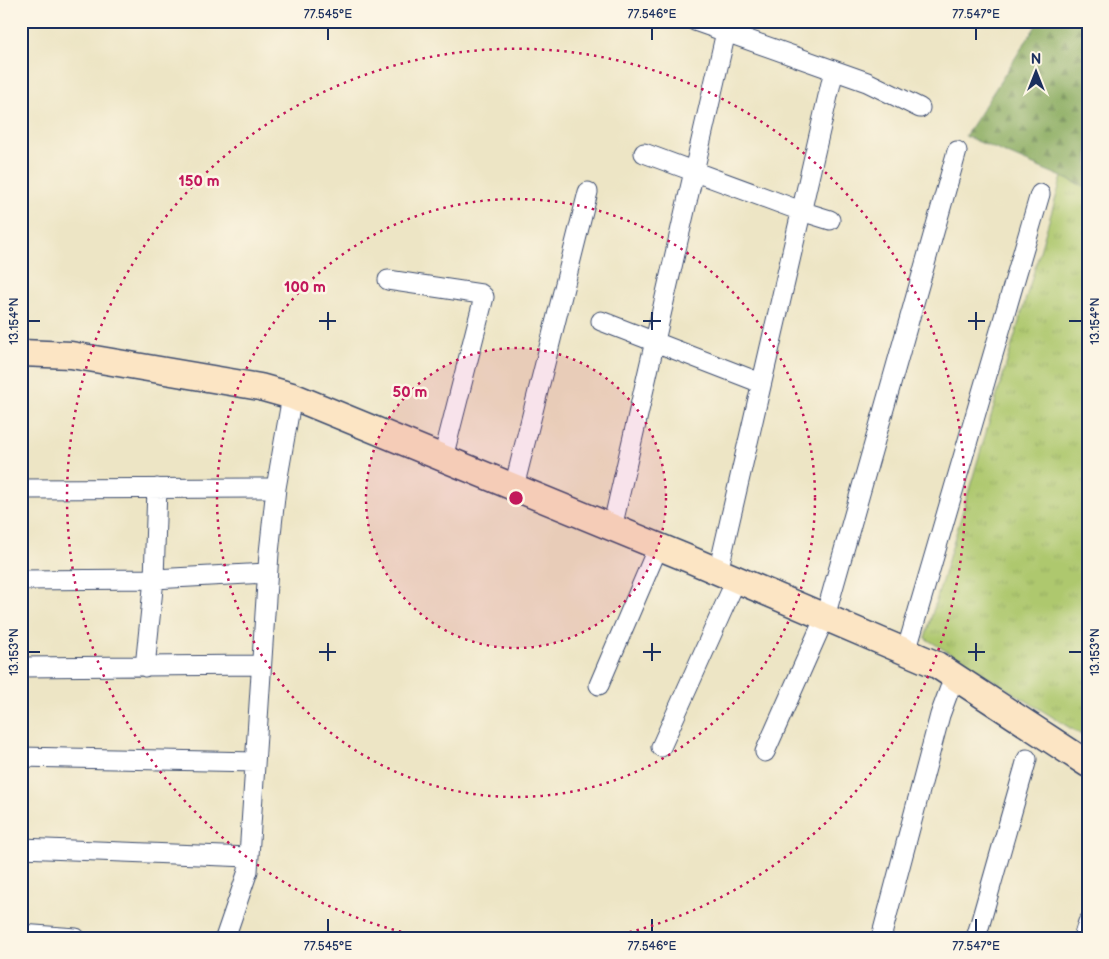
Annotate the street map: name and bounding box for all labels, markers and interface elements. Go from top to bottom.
text: 77.545°E [304,7,352,22]
text: 77.546°E [628,7,677,22]
text: 77.547°E [952,7,1000,22]
north arrow [1012,48,1062,98]
text: N [1031,51,1041,68]
text: 150 m [178,172,220,191]
text: 100 m [284,278,326,297]
text: 13.154°N [7,297,22,345]
text: 13.154°N [1088,297,1103,345]
text: 50 m [393,383,428,402]
centre of rings [507,489,525,507]
text: 13.153°N [7,628,22,676]
text: 13.153°N [1088,628,1103,676]
text: 77.545°E [304,939,352,954]
text: 77.546°E [628,939,677,954]
text: 77.547°E [952,939,1000,954]

